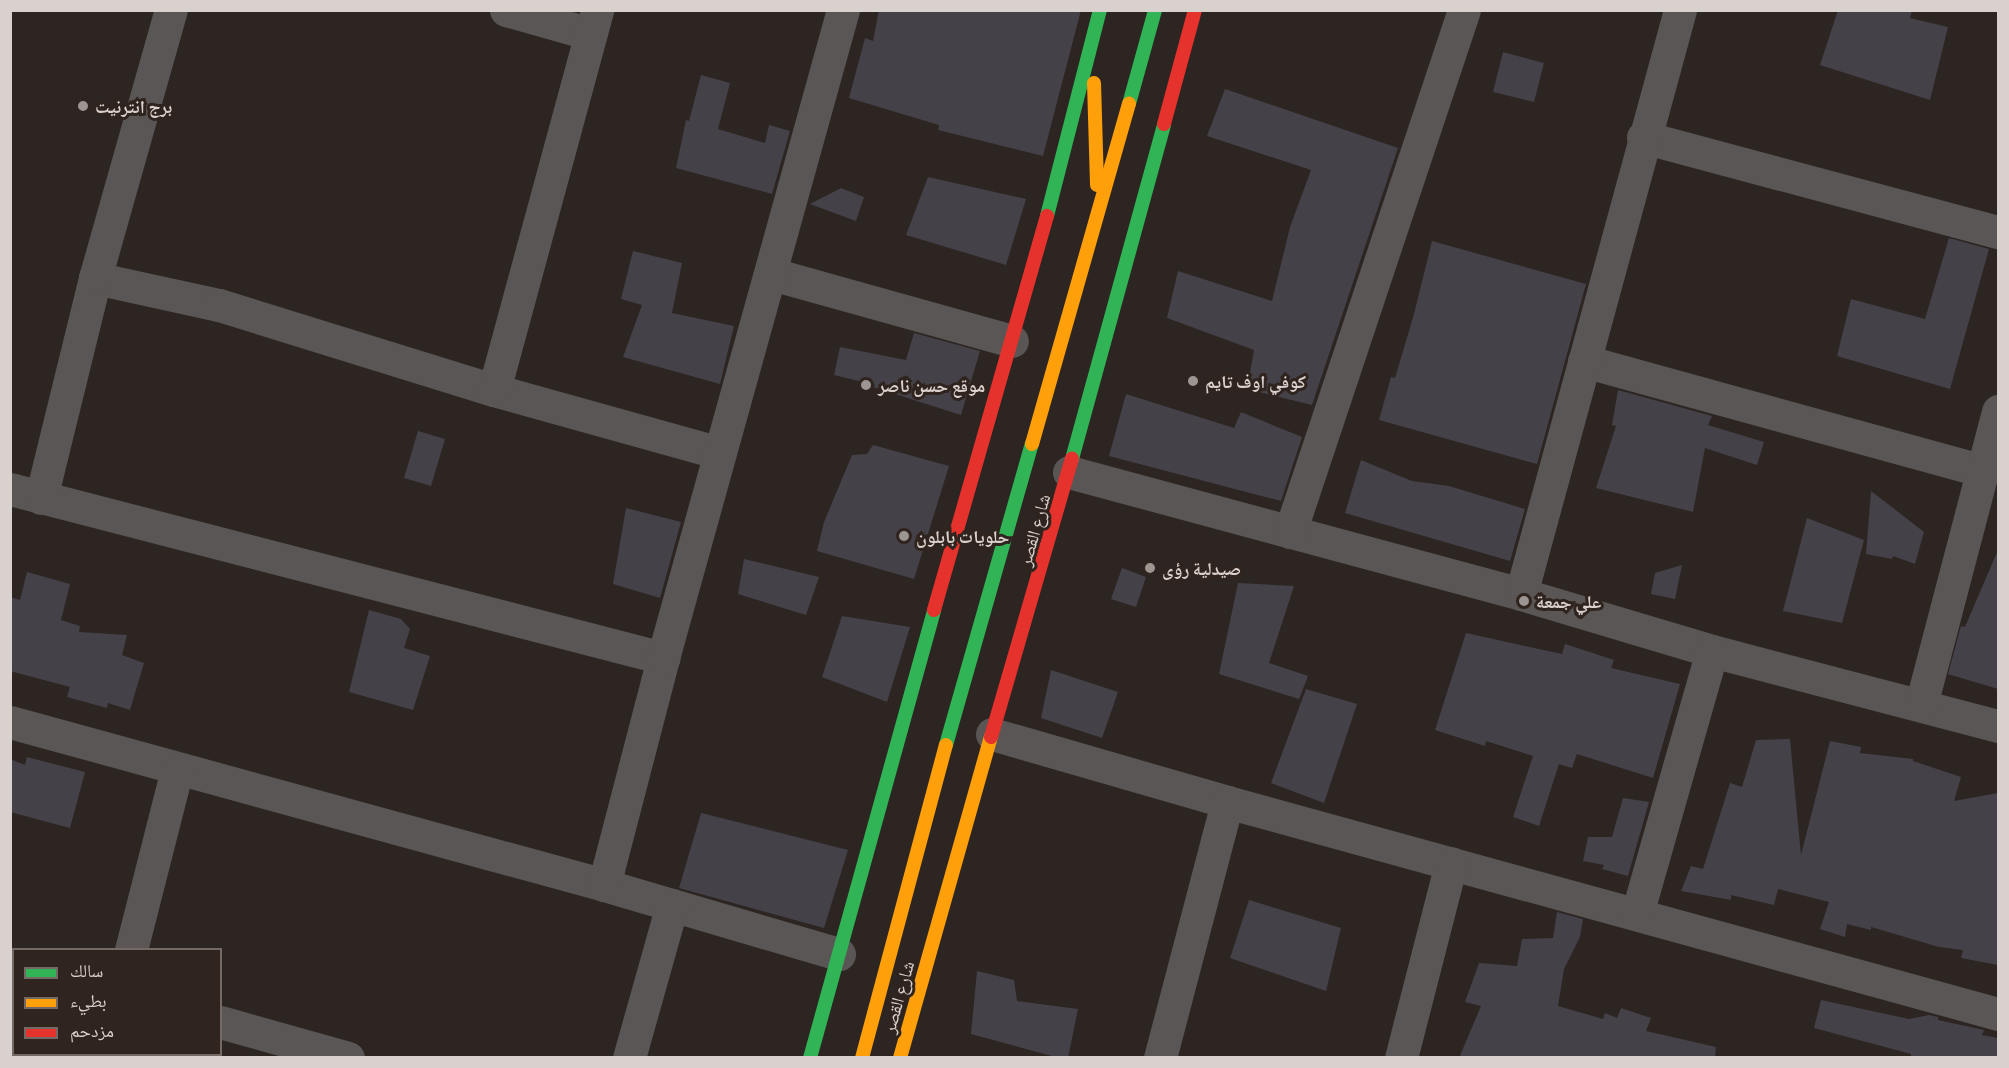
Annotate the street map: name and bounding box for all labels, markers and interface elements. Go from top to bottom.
place label: برج انترنيت [95,95,172,117]
marker: برج انترنيت [76,99,90,113]
place label: كوفي اوف تايم [1205,370,1306,392]
place label: موقع حسن ناصر [878,374,985,396]
marker: كوفي اوف تايم [1186,374,1200,388]
marker: موقع حسن ناصر [859,378,873,392]
street label: شارع القصر [1013,491,1055,569]
place label: حلويات بابلون [916,525,1009,547]
marker: حلويات بابلون [897,529,911,543]
place label: صيدلية رؤى [1162,557,1241,579]
marker: صيدلية رؤى [1143,561,1157,575]
place label: علي جمعة [1536,590,1601,612]
marker: علي جمعة [1517,594,1531,608]
legend [12,948,222,1056]
text: سالك [70,958,103,982]
street label: شارع القصر [877,958,919,1036]
text: بطيء [70,988,107,1012]
text: مزدحم [70,1018,114,1042]

